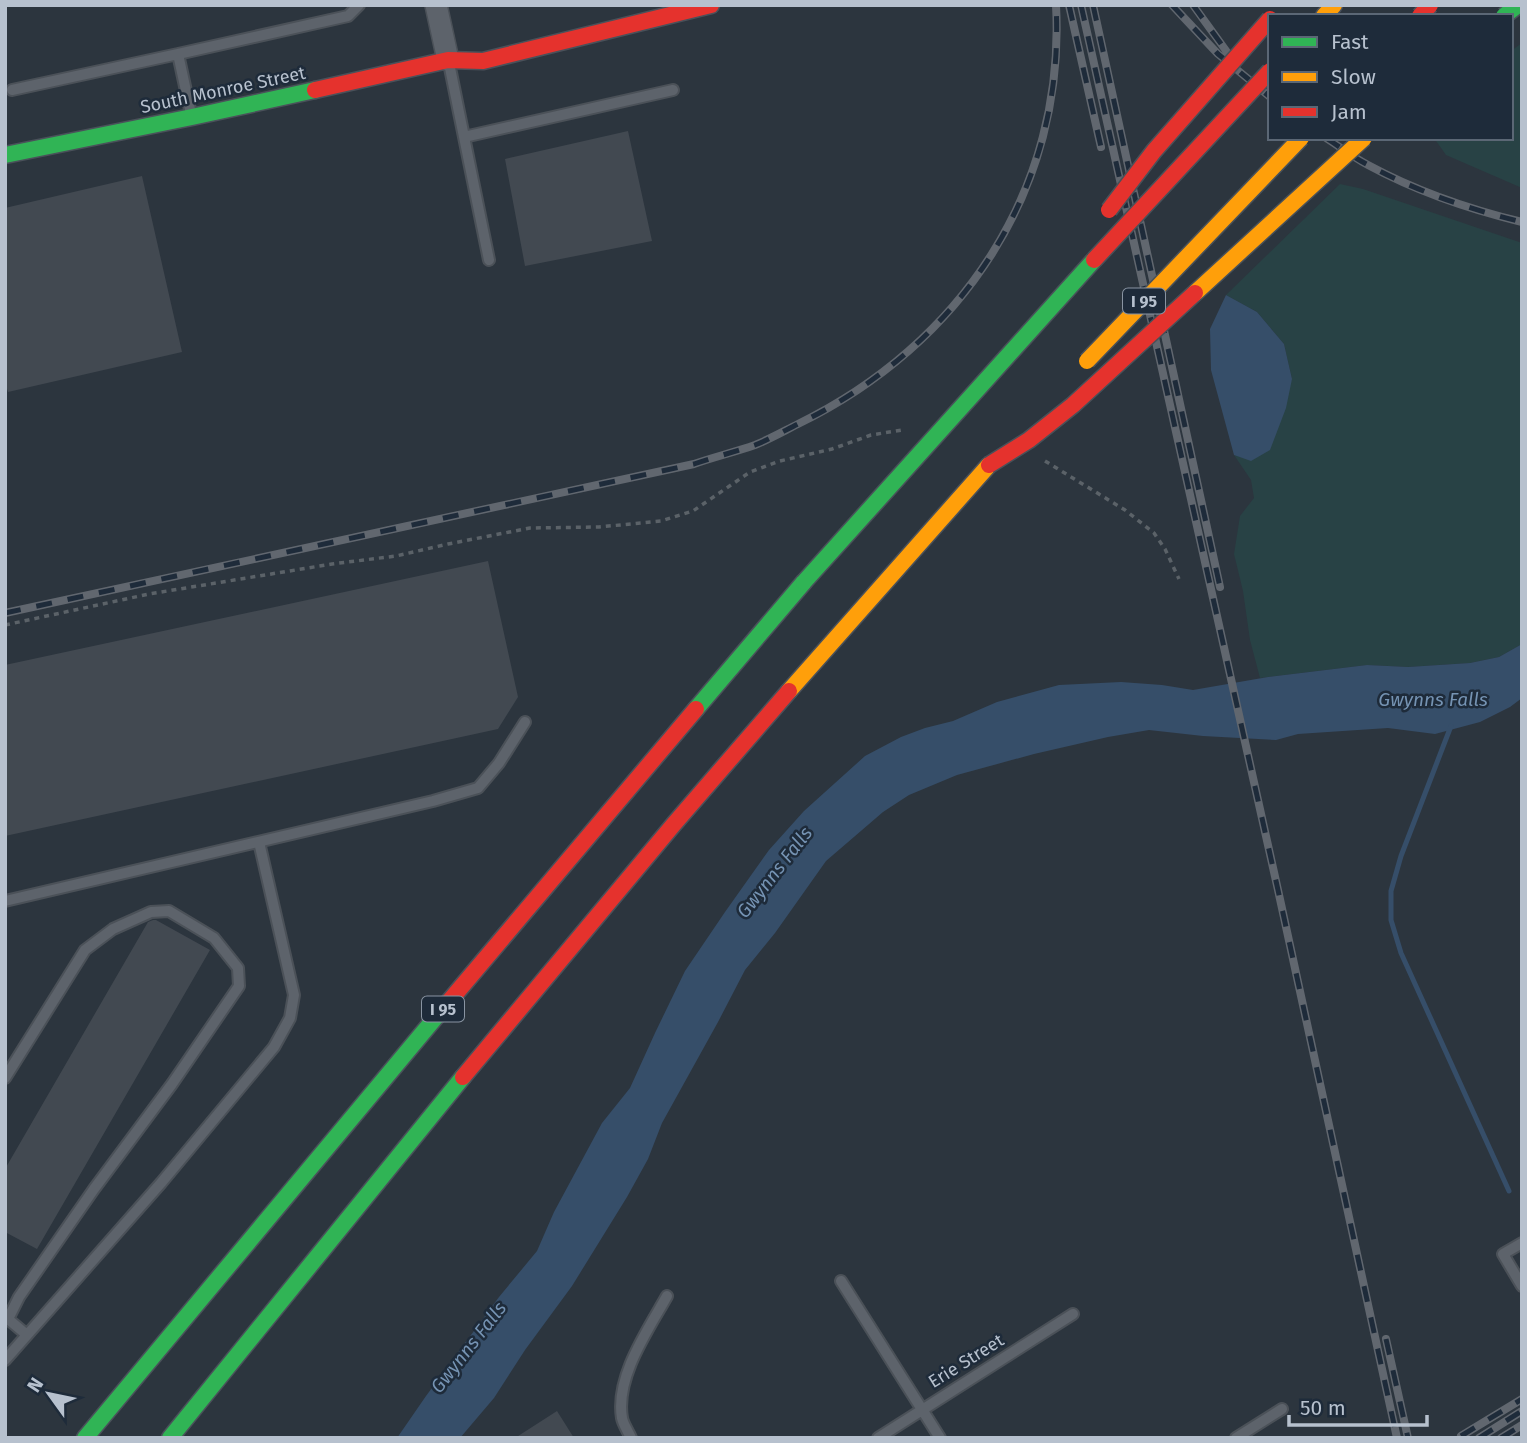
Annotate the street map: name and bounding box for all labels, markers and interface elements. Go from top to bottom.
legend [1268,14,1513,140]
text: Fast [1331,29,1369,55]
street label: South Monroe Street [139,62,308,118]
text: Slow [1331,64,1376,90]
text: Jam [1331,99,1367,125]
road number: I 95 [1123,288,1165,314]
water label: Gwynns Falls [1378,688,1488,711]
water label: Gwynns Falls [732,822,817,922]
road number: I 95 [422,996,464,1021]
water label: Gwynns Falls [426,1297,511,1397]
street label: Erie Street [924,1329,1008,1393]
north arrow [14,1359,84,1429]
text: N [22,1373,48,1397]
scale bar [1289,1384,1427,1428]
text: 50 m [1300,1395,1346,1421]

